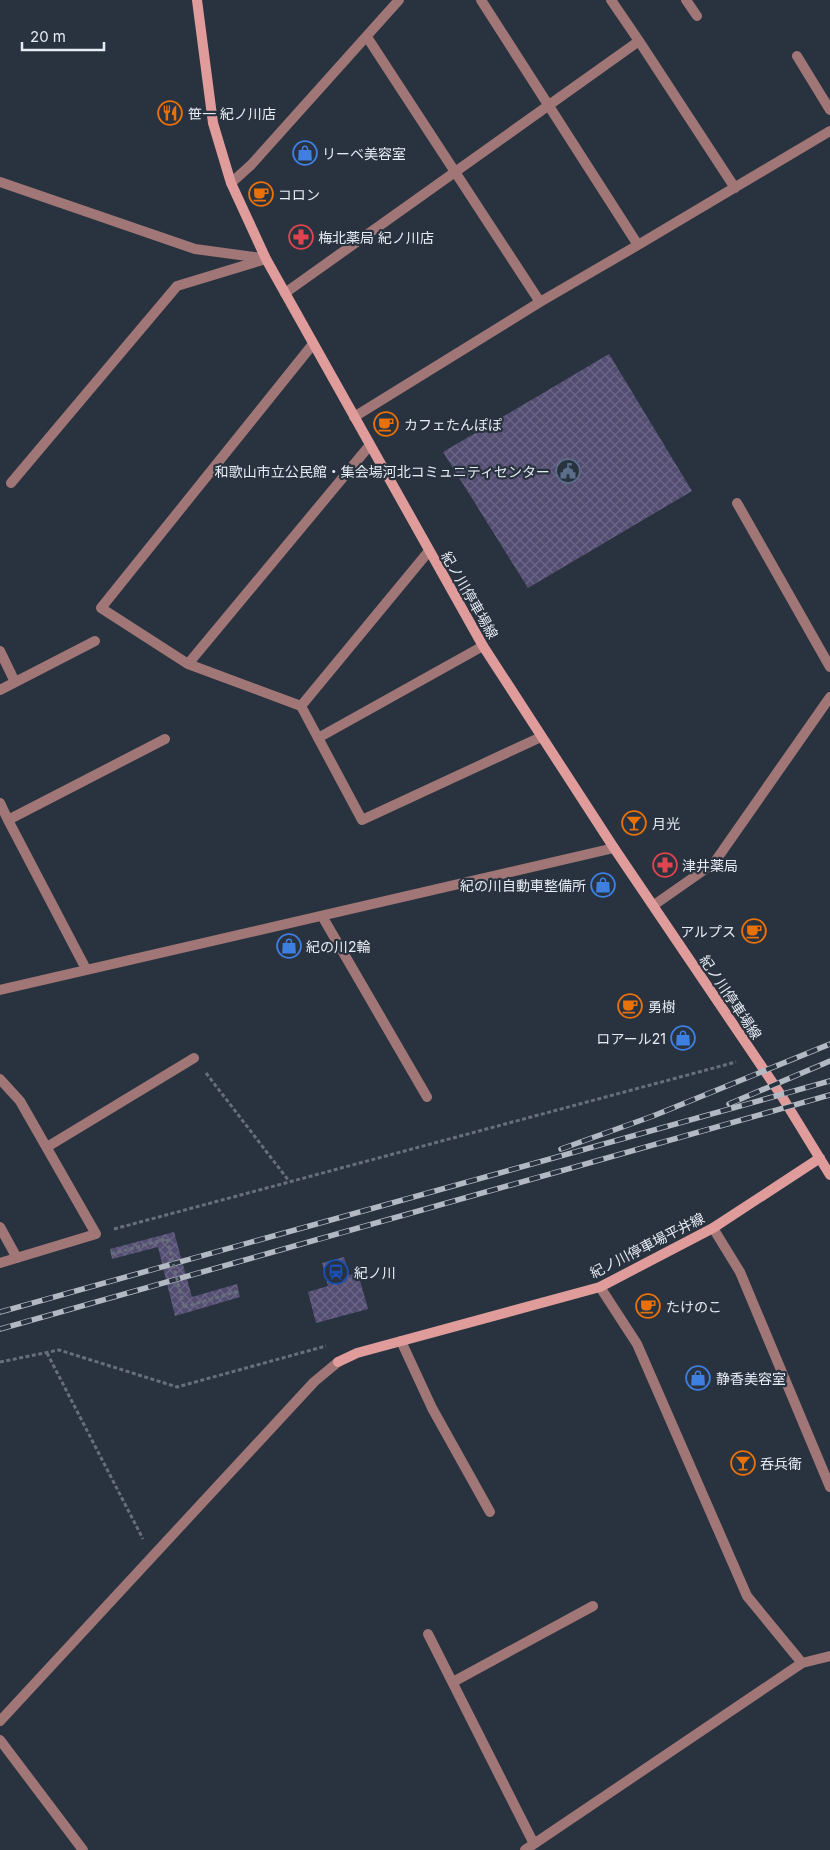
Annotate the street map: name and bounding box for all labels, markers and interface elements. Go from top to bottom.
scale bar [22,20,105,52]
text: 20 m [30,27,66,46]
restaurant icon: 笹一 紀ノ川店 [157,100,183,126]
place label: 笹一 紀ノ川店 [188,105,276,122]
shop icon: リーベ美容室 [292,140,318,166]
place label: リーベ美容室 [322,145,406,162]
cafe icon: コロン [248,181,274,207]
place label: コロン [278,186,320,203]
pharmacy icon: 梅北薬局 紀ノ川店 [288,224,314,250]
place label: 梅北薬局 紀ノ川店 [318,229,434,246]
cafe icon: カフェたんぽぽ [373,411,399,437]
place label: カフェたんぽぽ [404,416,502,433]
public building icon: 和歌山市立公民館・集会場河北コミュニティセンター [555,458,581,484]
place label: 和歌山市立公民館・集会場河北コミュニティセンター [215,463,550,480]
street label: 紀ノ川停車場線 [438,548,502,642]
bar icon: 月光 [621,810,647,836]
place label: 月光 [652,815,680,832]
pharmacy icon: 津井薬局 [652,852,678,878]
place label: 津井薬局 [682,857,738,874]
shop icon: 紀の川自動車整備所 [590,872,616,898]
place label: 紀の川自動車整備所 [460,877,586,894]
cafe icon: アルプス [741,918,767,944]
place label: アルプス [680,923,736,940]
shop icon: 紀の川2輪 [276,933,302,959]
place label: 紀の川2輪 [306,938,371,955]
street label: 紀ノ川停車場線 [697,952,765,1042]
cafe icon: 勇樹 [617,993,643,1019]
place label: 勇樹 [648,998,676,1015]
shop icon: ロアール21 [670,1025,696,1051]
place label: ロアール21 [597,1030,666,1047]
street label: 紀ノ川停車場平井線 [587,1209,707,1281]
station icon: 紀ノ川 [323,1259,349,1285]
place label: 紀ノ川 [354,1264,396,1281]
cafe icon: たけのこ [635,1293,661,1319]
place label: たけのこ [666,1298,722,1315]
shop icon: 静香美容室 [685,1365,711,1391]
place label: 静香美容室 [716,1370,786,1387]
bar icon: 呑兵衛 [730,1450,756,1476]
place label: 呑兵衛 [760,1455,802,1472]

